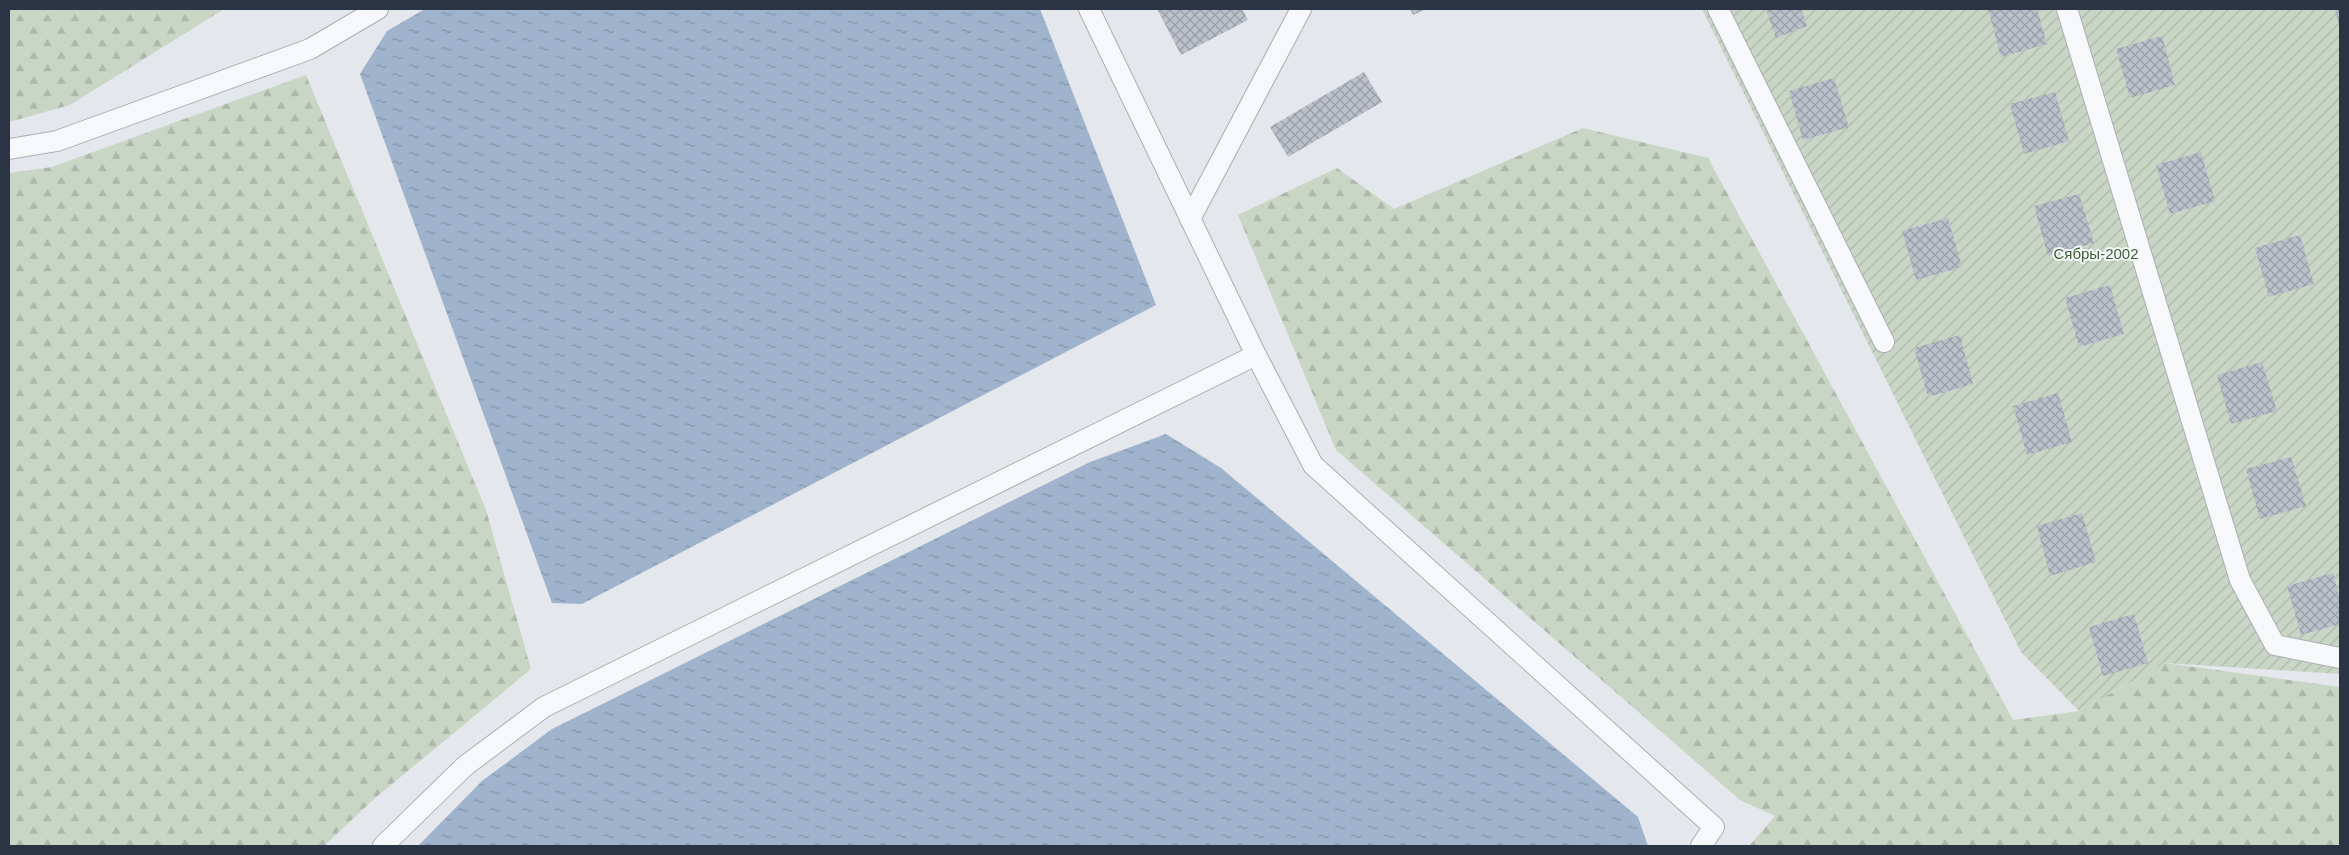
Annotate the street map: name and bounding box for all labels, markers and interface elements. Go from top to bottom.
park label: Сябры-2002 [2053,245,2139,262]

